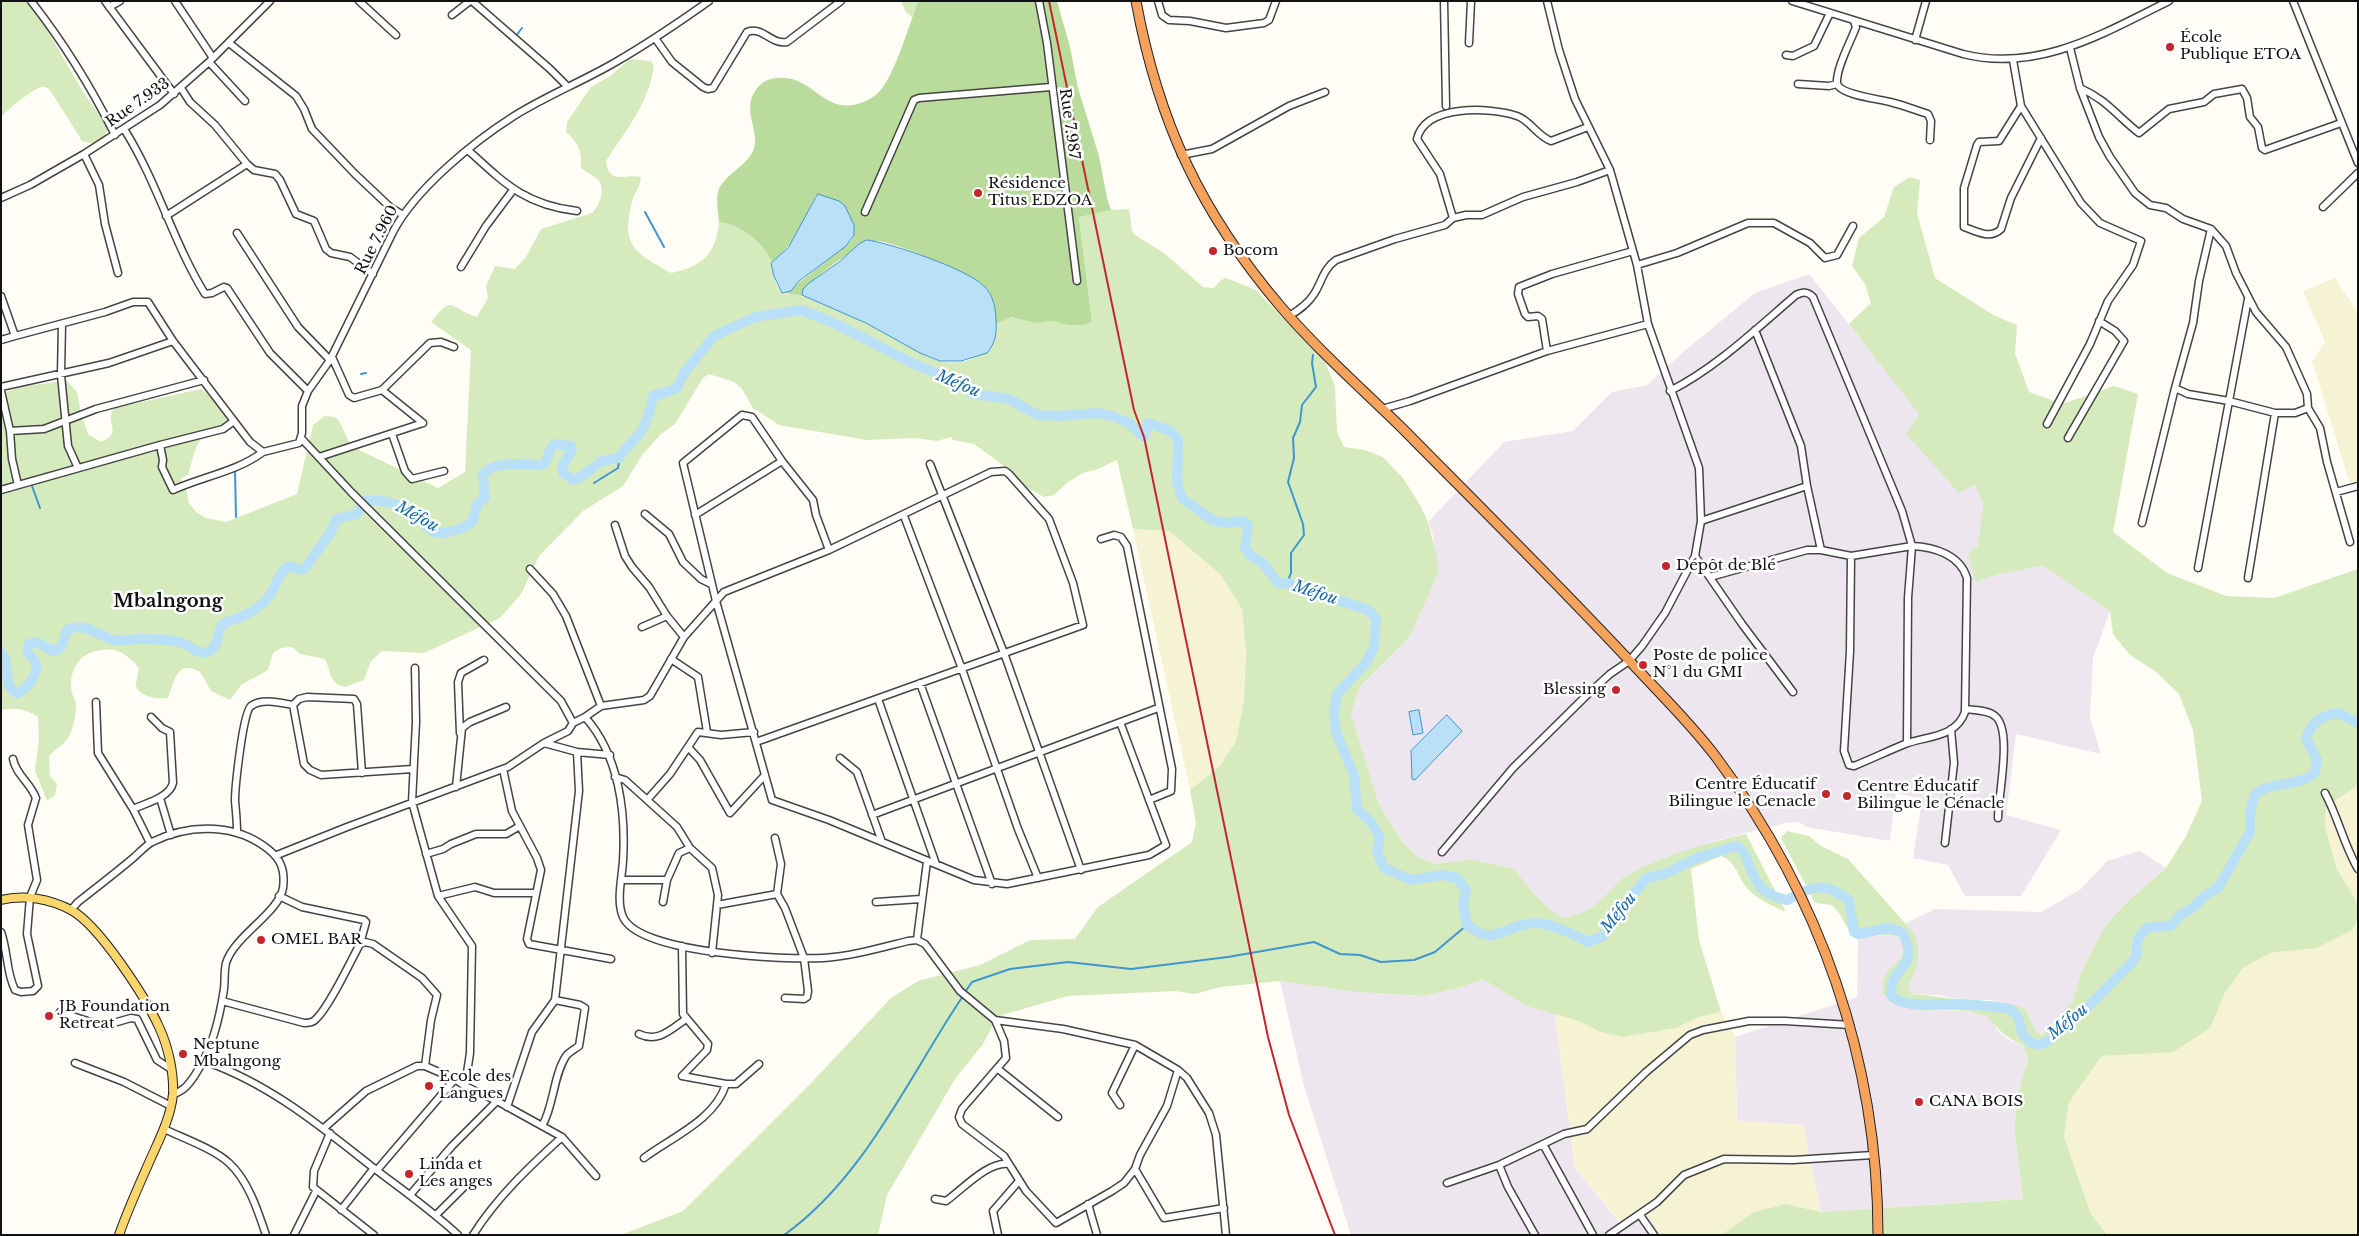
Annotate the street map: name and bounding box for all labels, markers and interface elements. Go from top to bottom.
place label: École Publique ETOA [2180,29,2301,64]
marker: École Publique ETOA [2164,41,2176,53]
street label: Rue 7.933 [103,75,173,131]
street label: Rue 7.987 [1055,87,1083,161]
place label: Résidence Titus EDZOA [988,175,1092,210]
marker: Résidence Titus EDZOA [972,187,984,199]
street label: Rue 7.960 [352,202,402,278]
place label: Bocom [1223,242,1278,260]
marker: Bocom [1207,245,1219,257]
water label: Méfou [933,366,983,402]
water label: Méfou [392,497,442,537]
place label: Dépôt de Blé [1676,557,1776,575]
marker: Dépôt de Blé [1660,560,1672,572]
water label: Méfou [1290,577,1340,609]
district label: Mbalngong [113,591,223,613]
place label: Poste de police N°1 du GMI [1653,647,1768,682]
marker: Poste de police N°1 du GMI [1637,659,1649,671]
place label: Blessing [1543,681,1606,699]
marker: Blessing [1610,684,1622,696]
place label: Centre Éducatif Bilingue le Cenacle [1669,776,1816,811]
place label: Centre Éducatif Bilingue le Cénacle [1857,778,2004,813]
marker: Centre Éducatif Bilingue le Cenacle [1820,788,1832,800]
marker: Centre Éducatif Bilingue le Cénacle [1841,790,1853,802]
water label: Méfou [1597,889,1641,937]
place label: OMEL BAR [271,931,362,949]
marker: OMEL BAR [255,934,267,946]
place label: JB Foundation Retreat [59,998,170,1033]
water label: Méfou [2044,1000,2092,1044]
marker: JB Foundation Retreat [43,1010,55,1022]
place label: Neptune Mbalngong [193,1036,281,1071]
marker: Neptune Mbalngong [177,1048,189,1060]
place label: Ecole des Langues [439,1068,511,1103]
marker: Ecole des Langues [423,1080,435,1092]
place label: CANA BOIS [1929,1093,2023,1111]
marker: CANA BOIS [1913,1096,1925,1108]
place label: Linda et Les anges [419,1156,493,1191]
marker: Linda et Les anges [403,1168,415,1180]

